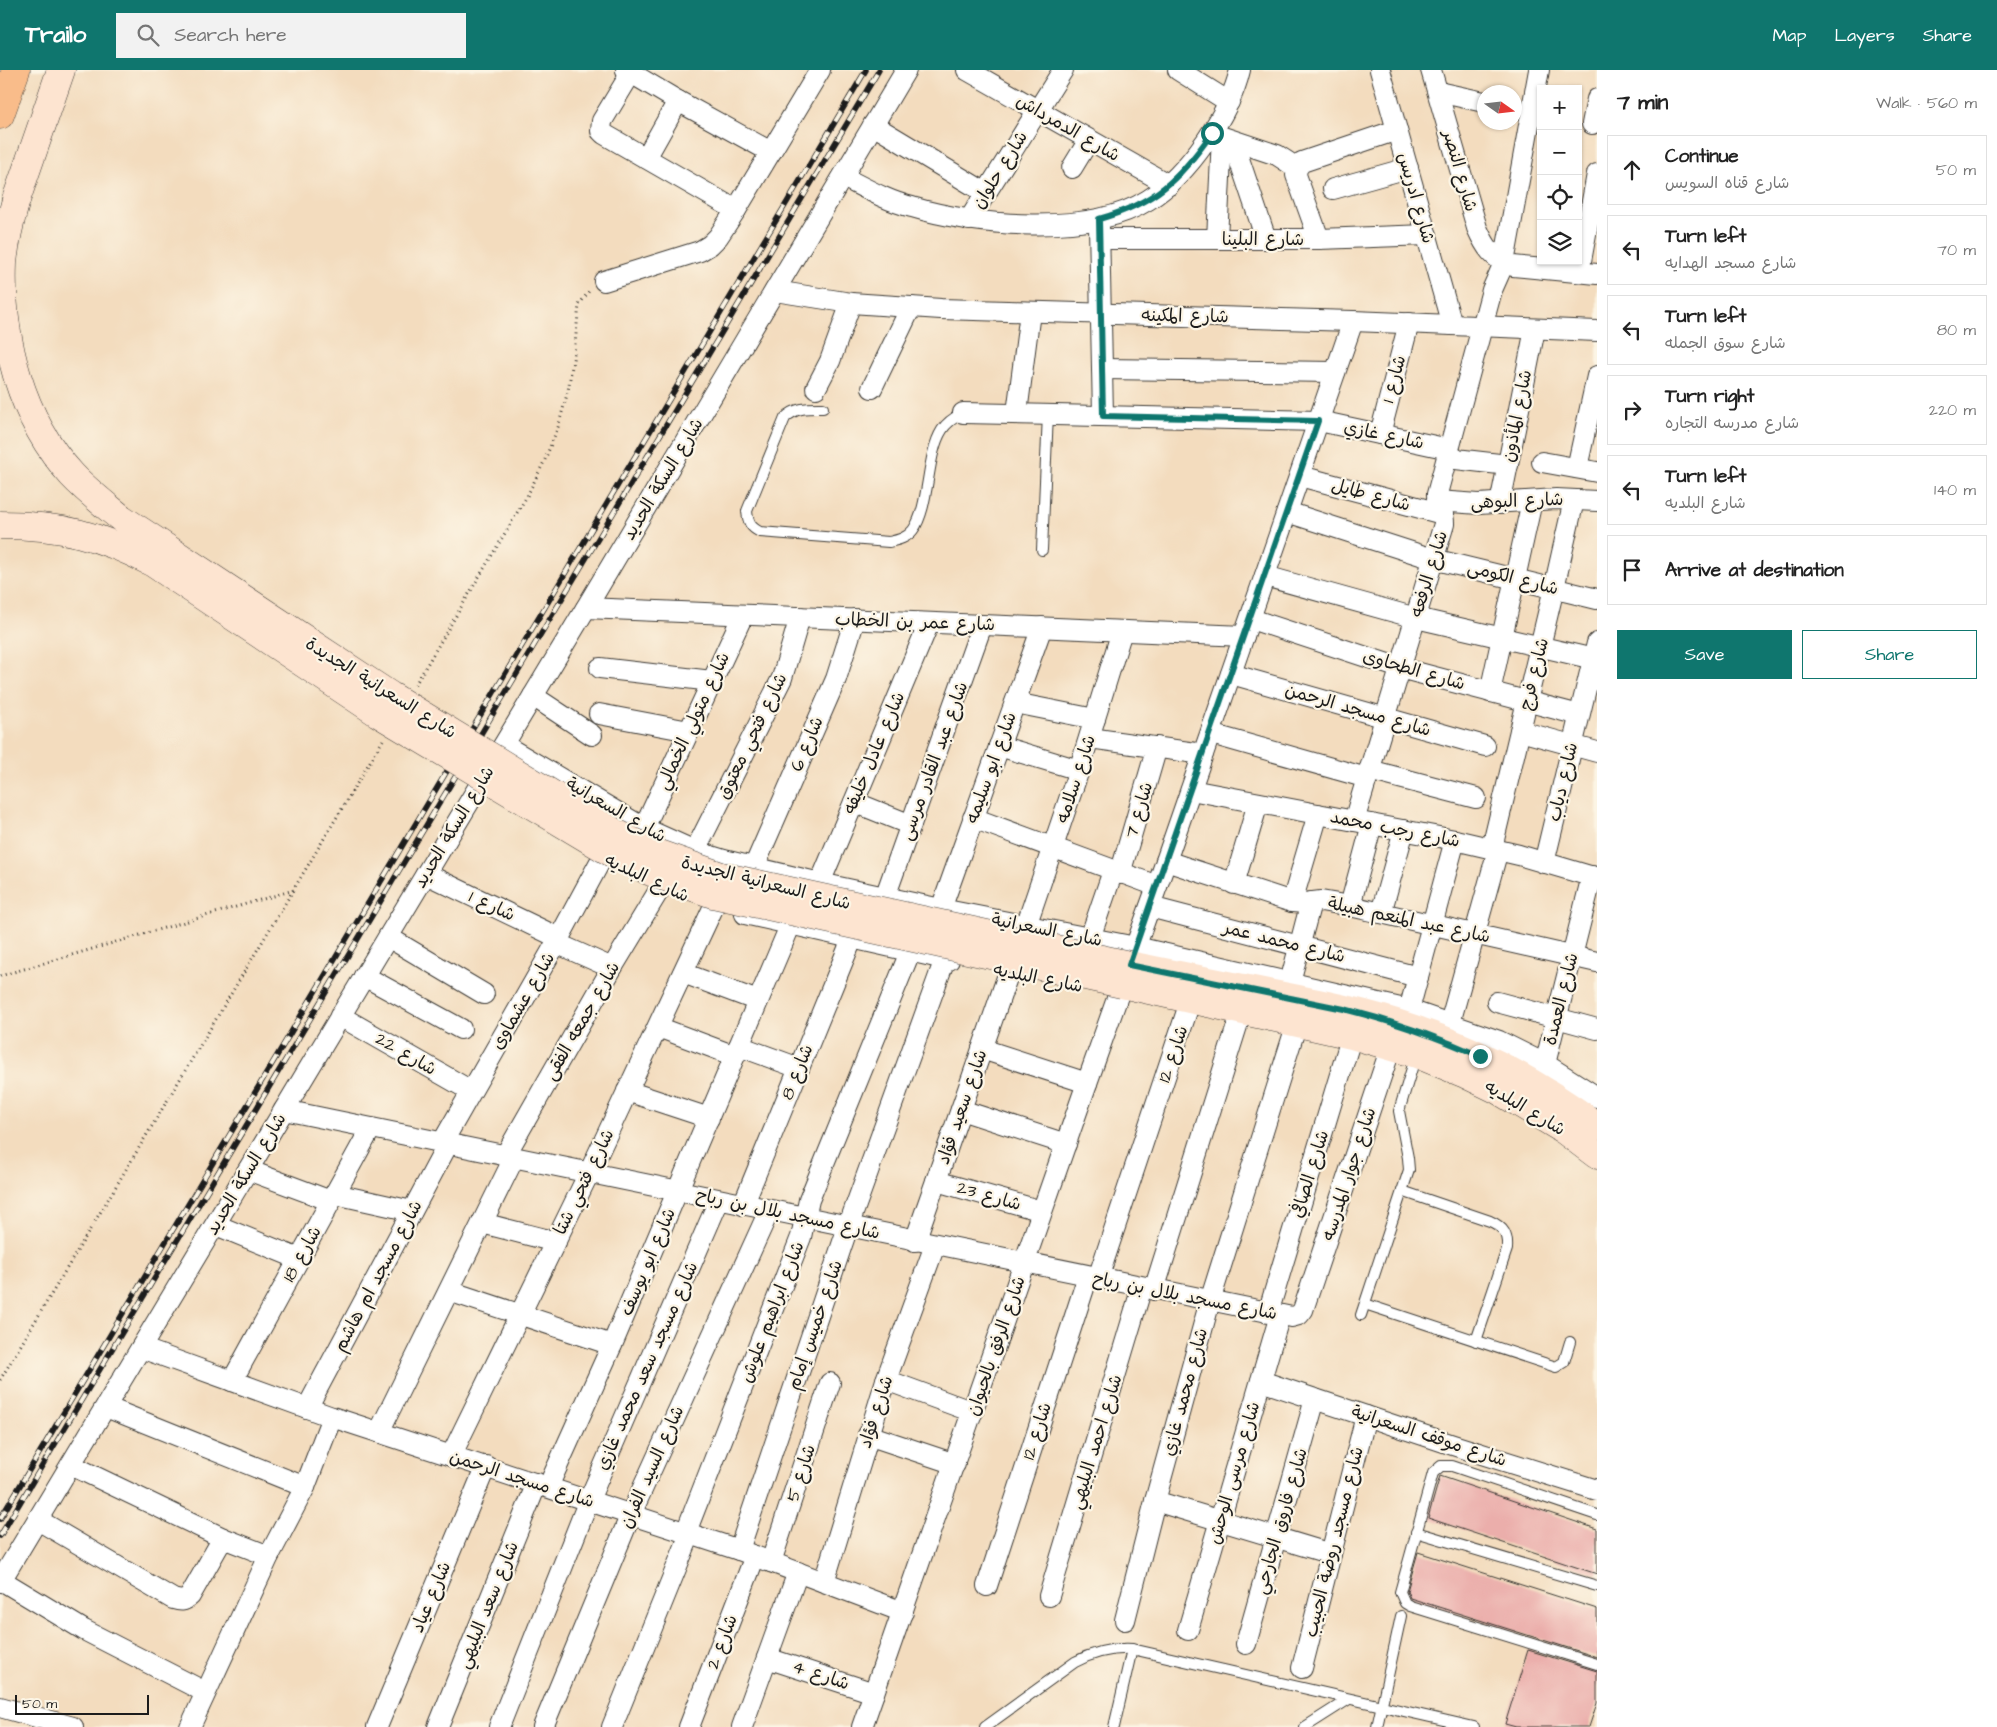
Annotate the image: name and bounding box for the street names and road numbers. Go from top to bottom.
street label: شارع الدمرداش [1011,88,1125,168]
street label: شارع النصر [1436,125,1484,215]
street label: شارع حلوان [966,126,1034,214]
street label: شارع ادريس [1391,150,1441,246]
street label: شارع البلينا [1222,227,1304,252]
street label: شارع المكينه [1141,303,1229,329]
street label: شارع 1 [1376,352,1412,406]
street label: شارع المأذون [1496,368,1538,464]
street label: شارع السكة الحديد [617,413,709,545]
street label: شارع غازي [1342,414,1426,456]
street label: شارع طايل [1329,472,1413,518]
street label: شارع البوهى [1470,487,1564,515]
street label: شارع الرفعه [1404,528,1454,620]
street label: شارع الكومى [1465,555,1561,601]
street label: شارع عمر بن الخطاب [834,607,996,637]
street label: شارع السعرانية الجديدة [301,631,461,745]
street label: شارع فرج [1513,635,1555,713]
street label: شارع الطحاوى [1360,643,1468,697]
street label: شارع متولي الخمالي [650,648,739,795]
street label: شارع فتحي معتوق [711,669,796,805]
street label: شارع مسجد الرحمن [1282,677,1434,743]
street label: شارع عبد القادر مرسى [894,678,974,844]
street label: شارع عادل خليفه [837,688,911,818]
street label: شارع ابو سليمه [959,709,1023,827]
street label: شارع 6 [784,713,830,775]
street label: شارع سلامه [1050,732,1102,826]
street label: شارع دياب [1542,740,1584,824]
street label: شارع السكة الحديد [408,761,500,893]
street label: شارع السعرانية [561,771,671,849]
street label: شارع 7 [1119,779,1159,841]
street label: شارع رجب محمد [1328,804,1462,854]
street label: شارع البلديه [601,848,693,908]
street label: شارع السعرانية الجديدة [679,850,853,916]
street label: شارع 1 [465,884,519,928]
street label: شارع عبد المنعم هبيلة [1325,891,1493,950]
street label: شارع السعرانية [990,907,1104,953]
street label: شارع محمد عمر [1218,914,1348,969]
street label: شارع عشماوى [485,948,561,1054]
street label: شارع العمدة [1537,950,1585,1048]
street label: شارع جمعه الفقى [538,957,626,1085]
street label: شارع البلديه [991,957,1085,999]
street label: شارع 12 [1152,1022,1194,1086]
street label: شارع 22 [371,1026,441,1082]
street label: شارع 8 [775,1041,819,1103]
street label: شارع سعيد فؤاد [931,1046,993,1168]
street label: شارع البلديه [1480,1074,1570,1142]
street label: شارع جوار المدرسه [1316,1104,1382,1244]
street label: شارع السكة الحديد [200,1108,292,1240]
street label: شارع فتحي شتا [548,1125,623,1240]
street label: شارع الصافي [1285,1127,1335,1221]
street label: شارع 23 [954,1175,1024,1217]
street label: شارع مسجد بلال بن رباح [694,1182,882,1246]
street label: شارع مسجد ام هاشم [327,1196,429,1357]
street label: شارع ابو يوسف [614,1204,682,1320]
street label: شارع 18 [276,1222,328,1286]
street label: شارع ابراهيم علوش [734,1238,811,1387]
street label: شارع خميس إمام [781,1257,850,1394]
street label: شارع مسجد سعد محمد غازي [590,1258,704,1474]
street label: شارع مسجد بلال بن رباح [1091,1266,1279,1326]
street label: شارع الرفق بالحيوان [960,1273,1032,1419]
street label: شارع محمد غازي [1156,1325,1214,1459]
street label: شارع احمد البليهي [1064,1371,1131,1513]
street label: شارع فؤاد [853,1373,899,1451]
street label: شارع 12 [1016,1399,1058,1463]
street label: شارع مرسى الوحش [1202,1399,1266,1547]
street label: شارع موقف السعرانية [1348,1399,1510,1473]
street label: شارع السيد الفران [614,1402,690,1532]
street label: شارع 5 [780,1441,822,1505]
street label: شارع مسجد الرحمن [446,1444,598,1514]
street label: شارع مسجد روضة الحبيب [1298,1444,1370,1640]
street label: شارع فاروق الجارحي [1248,1445,1317,1598]
street label: شارع سعد البليهي [451,1538,528,1674]
street label: شارع عياد [405,1558,457,1636]
street label: شارع 2 [700,1611,744,1673]
street label: شارع 4 [789,1654,853,1696]

